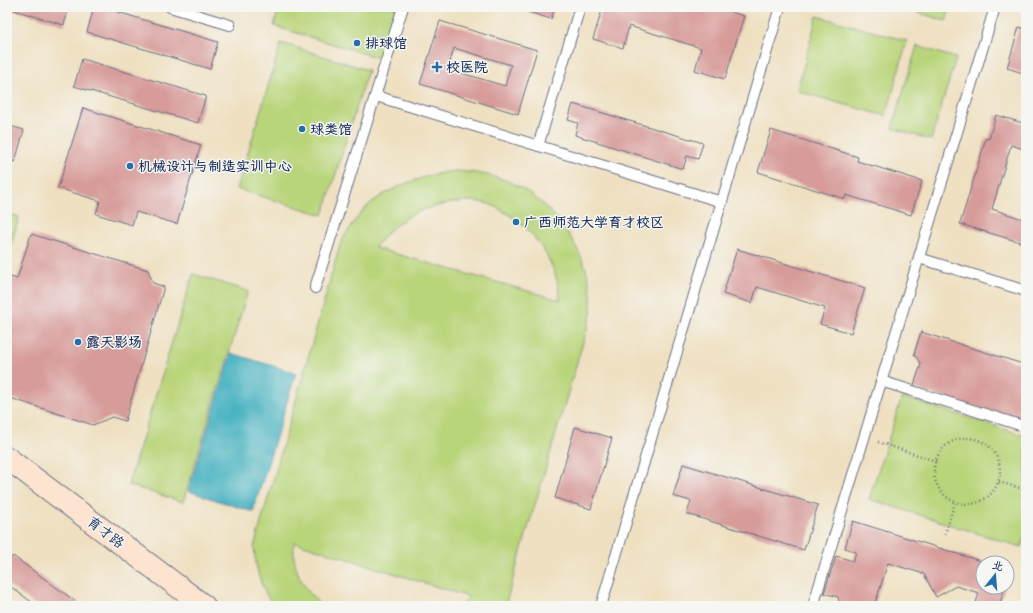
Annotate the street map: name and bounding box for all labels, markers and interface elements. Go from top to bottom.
place label: 排球馆 [365,33,407,52]
marker: 排球馆 [352,38,362,48]
place label: 校医院 [446,57,488,76]
marker: 校医院 [431,61,443,73]
place label: 球类馆 [310,119,352,138]
marker: 球类馆 [297,124,307,134]
place label: 机械设计与制造实训中心 [138,156,292,175]
marker: 机械设计与制造实训中心 [125,161,135,171]
place label: 广西师范大学育才校区 [524,212,664,231]
marker: 广西师范大学育才校区 [511,217,521,227]
place label: 露天影场 [86,332,142,351]
marker: 露天影场 [73,337,83,347]
street label: 育才路 [84,511,129,552]
north arrow [975,555,1015,595]
text: 北 [991,557,1005,574]

